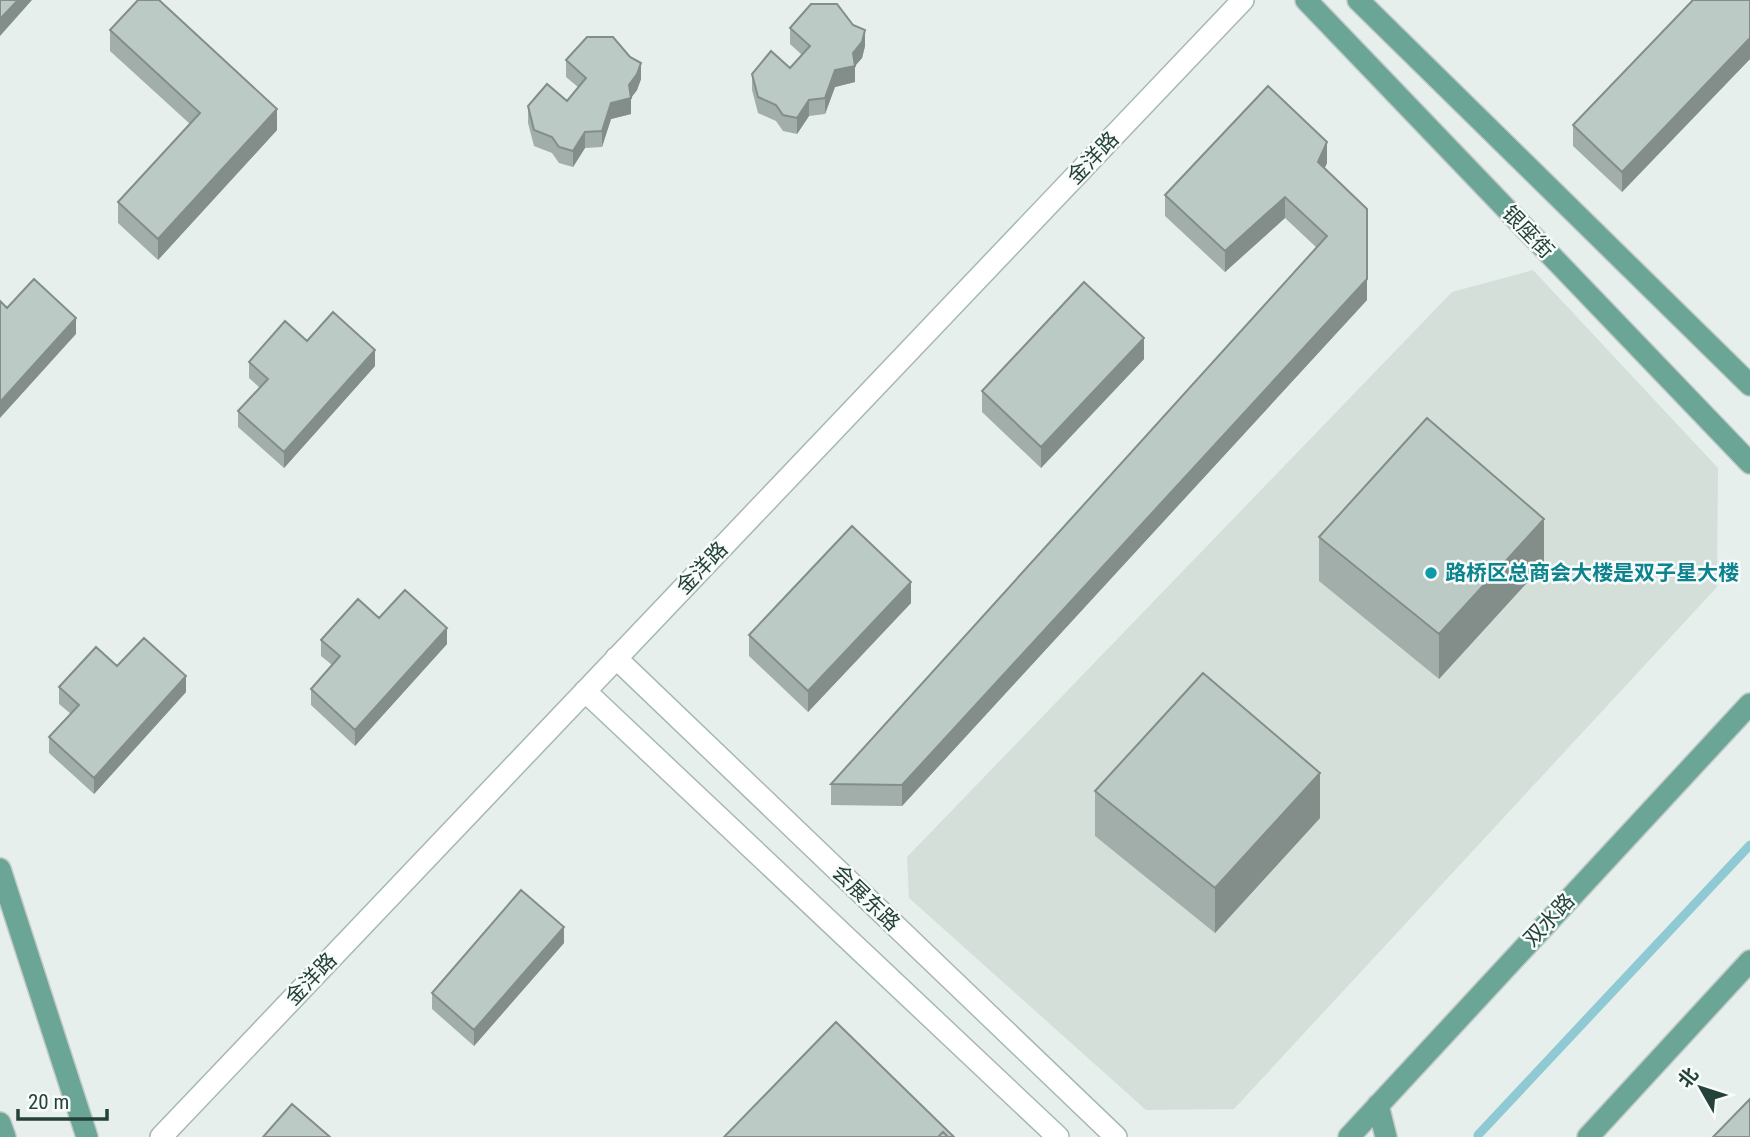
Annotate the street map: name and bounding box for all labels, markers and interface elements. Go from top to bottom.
street label: 金洋路 [1062,127,1124,189]
street label: 银座街 [1497,201,1559,263]
street label: 金洋路 [671,537,733,599]
place label: 路桥区总商会大楼是双子星大楼 [1445,561,1739,585]
marker: 路桥区总商会大楼是双子星大楼 [1423,565,1439,581]
street label: 会展东路 [827,860,905,936]
street label: 双水路 [1519,889,1579,951]
street label: 金洋路 [280,948,342,1010]
north arrow [1666,1053,1736,1123]
text: 北 [1673,1063,1703,1092]
scale bar [18,1078,107,1122]
text: 20 m [28,1090,69,1114]

